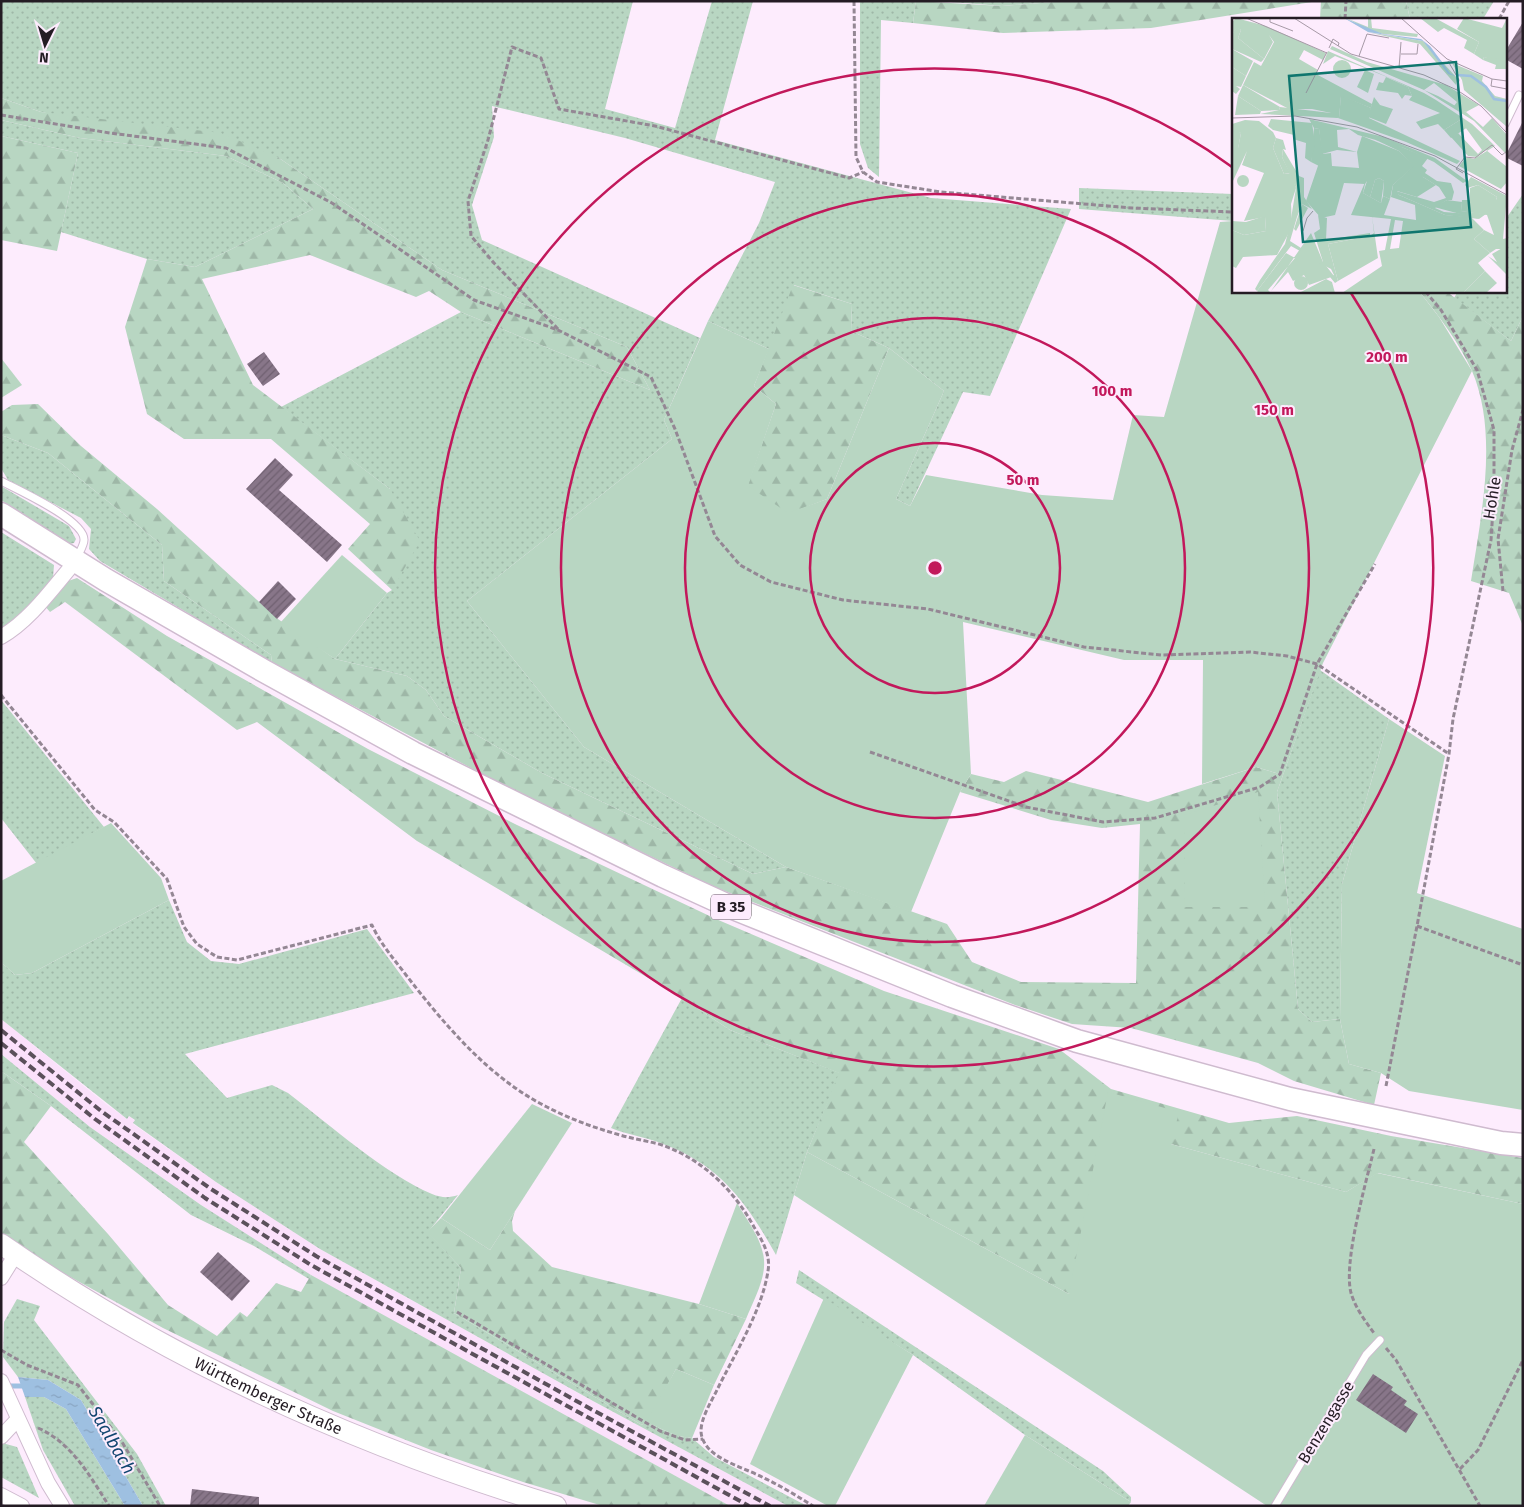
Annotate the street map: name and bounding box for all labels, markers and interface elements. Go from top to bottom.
inset map [1232,18,1506,292]
north arrow [20,20,70,70]
text: N [39,49,49,66]
text: 200 m [1366,348,1408,366]
text: 100 m [1092,382,1132,400]
text: 150 m [1254,401,1294,419]
text: 50 m [1006,471,1040,489]
street label: Hohle [1479,475,1505,521]
centre of rings [926,559,944,577]
road number: B 35 [711,894,751,920]
street label: Württemberger Straße [192,1353,345,1438]
street label: Benzengasse [1294,1377,1358,1467]
water label: Saalbach [83,1401,140,1478]

